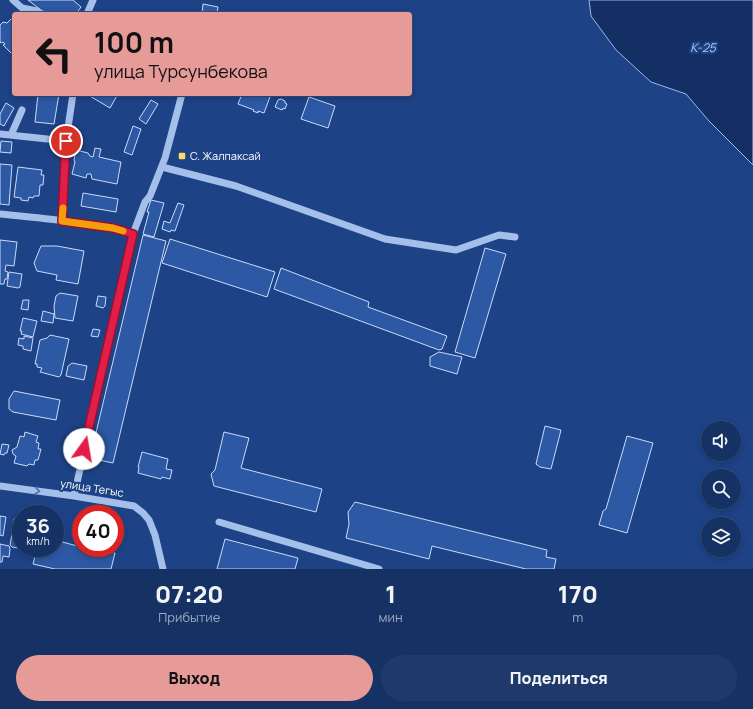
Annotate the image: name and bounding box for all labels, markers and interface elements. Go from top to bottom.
text: 100 m [94,23,174,61]
icon: left [28,28,80,80]
water label: К-25 [690,39,717,56]
text: улица Турсунбекова [94,59,268,83]
pin [49,124,83,158]
icon: arrive [55,130,77,152]
place label: С. Жалпаксай [190,148,261,163]
marker: С. Жалпаксай [177,151,187,161]
map controls [701,421,741,557]
button: sound [701,421,741,461]
position arrow [63,428,105,470]
button: search [701,469,741,509]
street label: улица Тегыс [59,475,125,500]
one-way arrow [34,486,40,495]
speed limit sign: 40 [72,505,124,557]
text: 36 [26,512,50,539]
button: layers [701,517,741,557]
text: km/h [26,534,50,548]
text: 07:20 [155,577,224,610]
text: 1 [385,577,396,610]
text: 170 [558,577,598,610]
text: Прибытие [158,608,220,626]
text: мин [379,608,403,626]
text: m [572,608,583,626]
button: Выход [16,655,373,701]
button: Поделиться [381,655,737,701]

